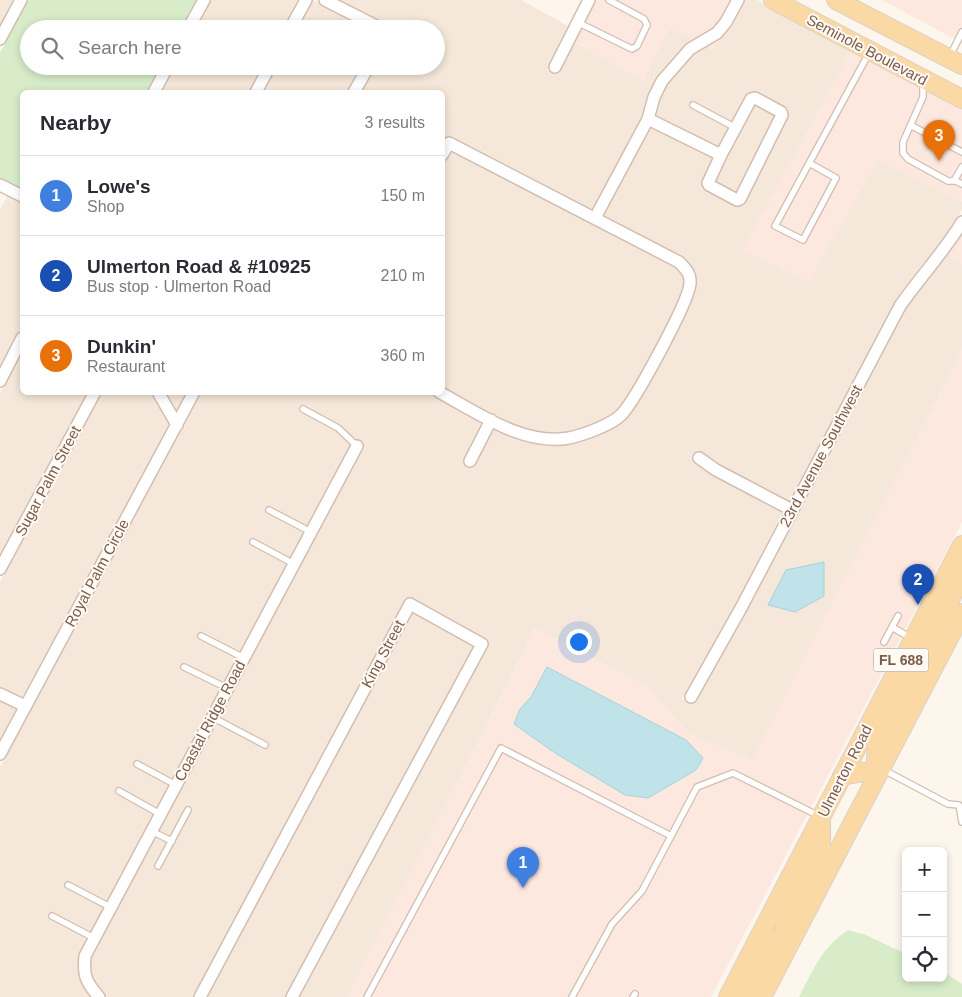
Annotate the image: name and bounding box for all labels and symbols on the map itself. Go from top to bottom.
street label: Seminole Boulevard [804,11,930,89]
pin: 3 [923,120,955,161]
street label: 23rd Avenue Southwest [776,381,866,530]
street label: Sugar Palm Street [11,422,84,539]
street label: Royal Palm Circle [61,516,132,629]
pin: 2 [902,564,934,605]
street label: King Street [358,616,408,691]
your location [566,629,592,655]
road number: FL 688 [874,648,928,672]
street label: Coastal Ridge Road [171,658,249,784]
street label: Ulmerton Road [814,722,875,820]
pin: 1 [507,847,539,888]

